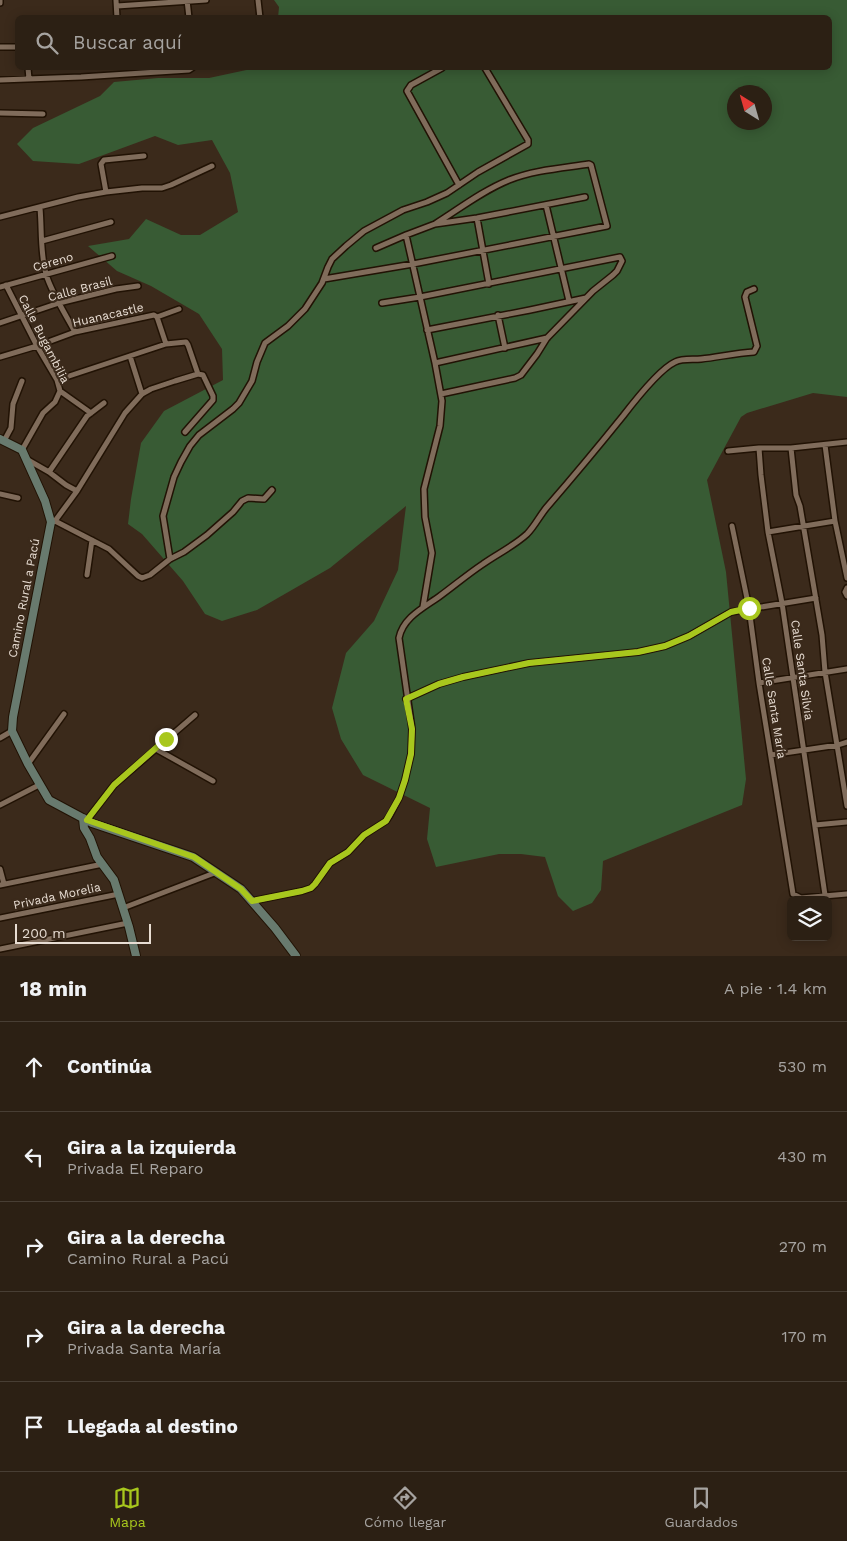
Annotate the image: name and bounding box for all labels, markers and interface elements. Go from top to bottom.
search box [15,15,832,70]
icon: search [33,29,61,57]
text: Buscar aquí [73,31,182,54]
north arrow [727,85,772,130]
street label: Cereno [31,250,75,274]
street label: Calle Brasil [46,274,114,304]
street label: Calle Bugambilia [16,292,72,386]
street label: Huanacastle [71,300,145,330]
street label: Camino Rural a Pacú [6,537,42,659]
route start [738,597,761,620]
street label: Calle Santa Silvia [788,619,816,721]
street label: Calle Santa María [759,656,789,760]
route end [155,728,178,751]
street label: Privada Morelia [12,880,102,912]
map controls [787,896,832,941]
button: layers [787,896,832,941]
scale bar [15,921,151,944]
text: 200 m [22,925,66,941]
text: 18 min [20,976,87,1001]
text: A pie · 1.4 km [724,979,827,998]
icon: ahead [20,1053,48,1081]
text: Continúa [67,1055,151,1078]
text: 530 m [778,1057,827,1076]
text: Gira a la izquierda [67,1136,236,1159]
icon: left [20,1143,48,1171]
text: 430 m [777,1147,827,1166]
text: Privada El Reparo [67,1159,203,1178]
text: Gira a la derecha [67,1226,225,1249]
icon: right [20,1233,48,1261]
text: 270 m [779,1237,827,1256]
text: Camino Rural a Pacú [67,1249,229,1268]
text: Gira a la derecha [67,1316,225,1339]
icon: right [20,1323,48,1351]
text: 170 m [781,1327,827,1346]
text: Privada Santa María [67,1339,221,1358]
icon: arrive [20,1413,48,1441]
text: Llegada al destino [67,1415,238,1438]
tab: Mapa [109,1484,146,1530]
tab: Cómo llegar [364,1484,446,1530]
tab: Guardados [664,1484,738,1530]

